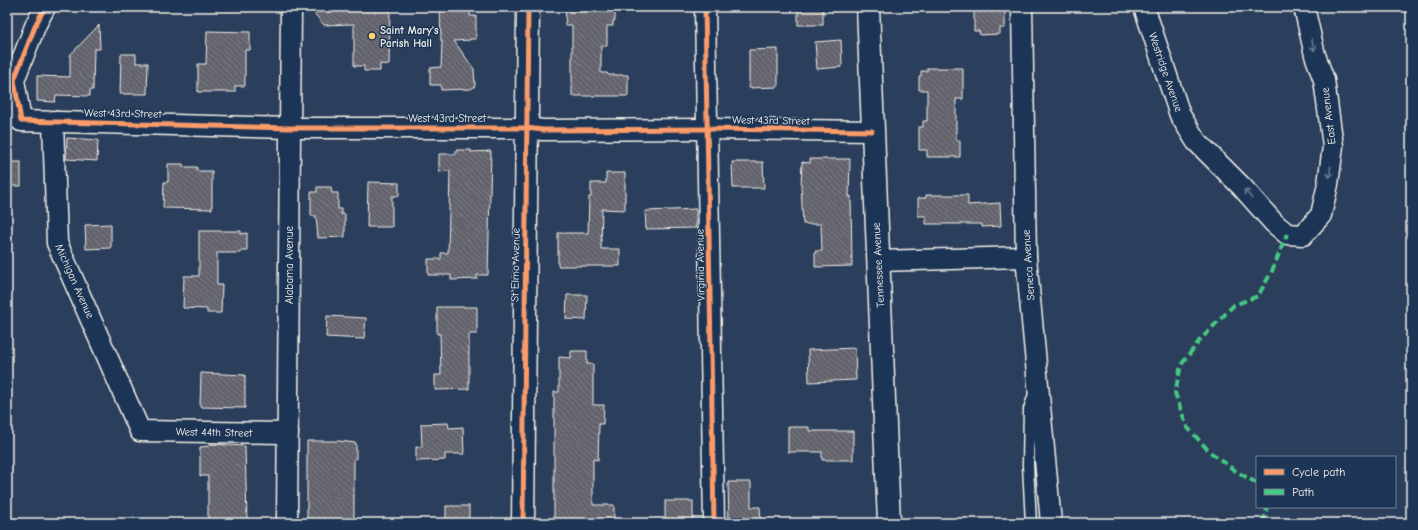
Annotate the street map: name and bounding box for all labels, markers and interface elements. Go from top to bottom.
place label: Saint Mary's Parish Hall [380,24,439,50]
marker: Saint Mary's Parish Hall [367,31,377,41]
street label: Westridge Avenue [1146,31,1185,114]
one-way arrow [1309,38,1317,51]
street label: East Avenue [1318,86,1338,145]
street label: West 43rd Street [84,106,163,121]
street label: West 43rd Street [408,112,487,125]
street label: West 43rd Street [732,113,811,128]
one-way arrow [1326,165,1333,178]
one-way arrow [1244,188,1253,199]
street label: Tennessee Avenue [870,222,887,308]
street label: Alabama Avenue [283,226,296,304]
street label: St Elmo Avenue [508,227,523,302]
street label: Virginia Avenue [693,228,708,301]
street label: Seneca Avenue [1019,228,1037,301]
street label: Michigan Avenue [52,242,97,321]
street label: West 44th Street [176,425,253,440]
legend [1256,456,1396,508]
text: Cycle path [1292,465,1345,479]
text: Path [1292,485,1314,499]

